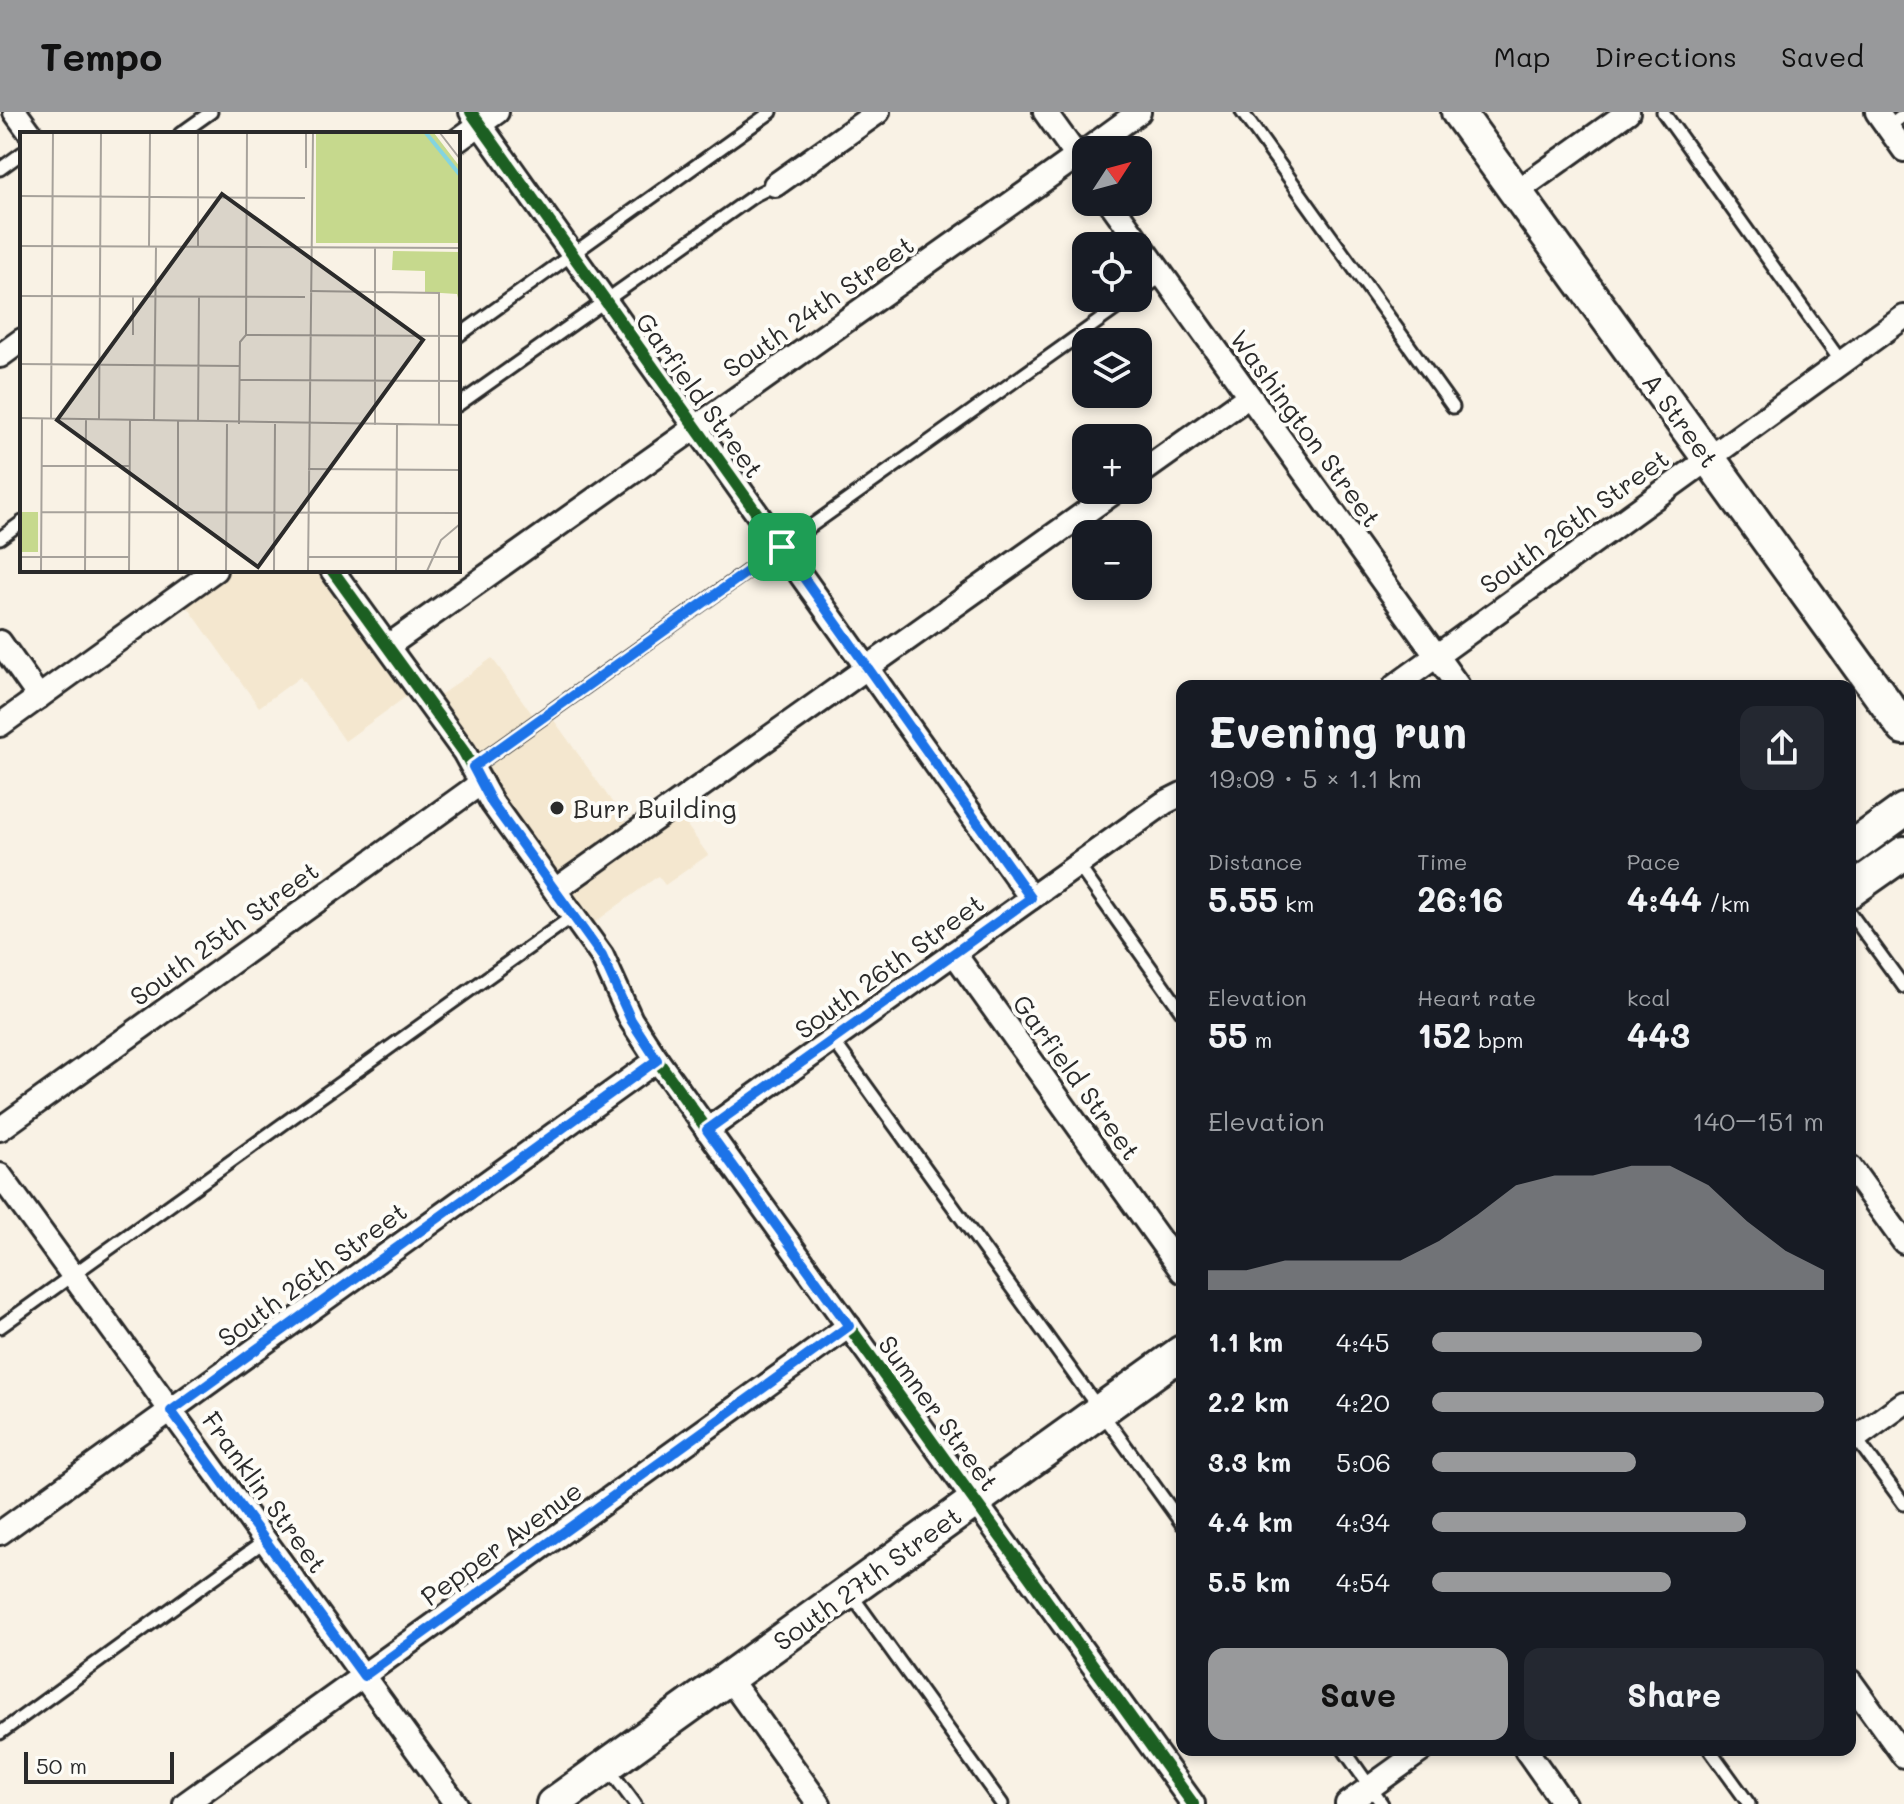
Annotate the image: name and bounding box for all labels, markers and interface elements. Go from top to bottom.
text: Tempo [40,31,162,81]
text: Map [1494,38,1551,74]
text: Directions [1595,38,1737,74]
text: Saved [1781,38,1864,74]
inset map [20,132,460,572]
north arrow [1072,136,1152,216]
map controls [1072,136,1152,600]
street label: South 24th Street [716,227,920,385]
button: locate [1072,232,1152,312]
street label: Garfield Street [628,305,772,485]
street label: Washington Street [1223,322,1389,534]
button: layers [1072,328,1152,408]
street label: A Street [1635,366,1727,474]
button: + [1072,424,1152,504]
street label: South 26th Street [1473,441,1675,601]
pin [748,513,816,581]
button: − [1072,520,1152,600]
icon: arrive [760,525,804,569]
text: Evening run [1208,702,1467,759]
button: share [1740,706,1824,790]
text: 19:09 · 5 × 1.1 km [1208,761,1422,795]
place label: Burr Building [573,791,737,825]
marker: Burr Building [548,799,566,817]
text: Distance [1208,847,1303,876]
text: Time [1417,847,1467,876]
text: Pace [1627,847,1680,876]
street label: South 25th Street [123,853,325,1013]
text: 5.55 [1208,876,1278,921]
text: 26:16 [1417,876,1503,921]
text: 4:44 [1627,876,1702,921]
street label: South 26th Street [788,886,990,1046]
text: km [1278,889,1314,918]
text: /km [1702,889,1750,918]
text: Elevation [1208,983,1307,1012]
text: Heart rate [1417,983,1536,1012]
text: kcal [1627,983,1671,1012]
street label: Garfield Street [1005,987,1149,1167]
text: 55 [1208,1012,1248,1057]
text: 152 [1417,1012,1471,1057]
text: 443 [1627,1012,1690,1057]
text: m [1248,1025,1272,1054]
text: bpm [1471,1025,1523,1054]
text: Elevation [1208,1104,1325,1138]
text: 140–151 m [1692,1104,1824,1138]
street label: South 26th Street [211,1194,413,1354]
text: 1.1 km [1208,1325,1283,1359]
text: 4:45 [1336,1325,1390,1359]
street label: Sumner Street [871,1328,1007,1498]
text: 2.2 km [1208,1385,1289,1419]
text: 4:20 [1336,1385,1390,1419]
street label: Franklin Street [195,1404,335,1580]
text: 3.3 km [1208,1445,1291,1479]
text: 5:06 [1336,1445,1391,1479]
street label: Pepper Avenue [414,1473,588,1613]
street label: South 27th Street [766,1498,968,1658]
text: 4.4 km [1208,1505,1293,1539]
text: 4:34 [1336,1505,1390,1539]
text: 5.5 km [1208,1565,1290,1599]
text: 4:54 [1336,1565,1390,1599]
button: Save [1208,1648,1508,1740]
button: Share [1524,1648,1824,1740]
scale bar [24,1748,174,1784]
text: 50 m [36,1751,87,1780]

